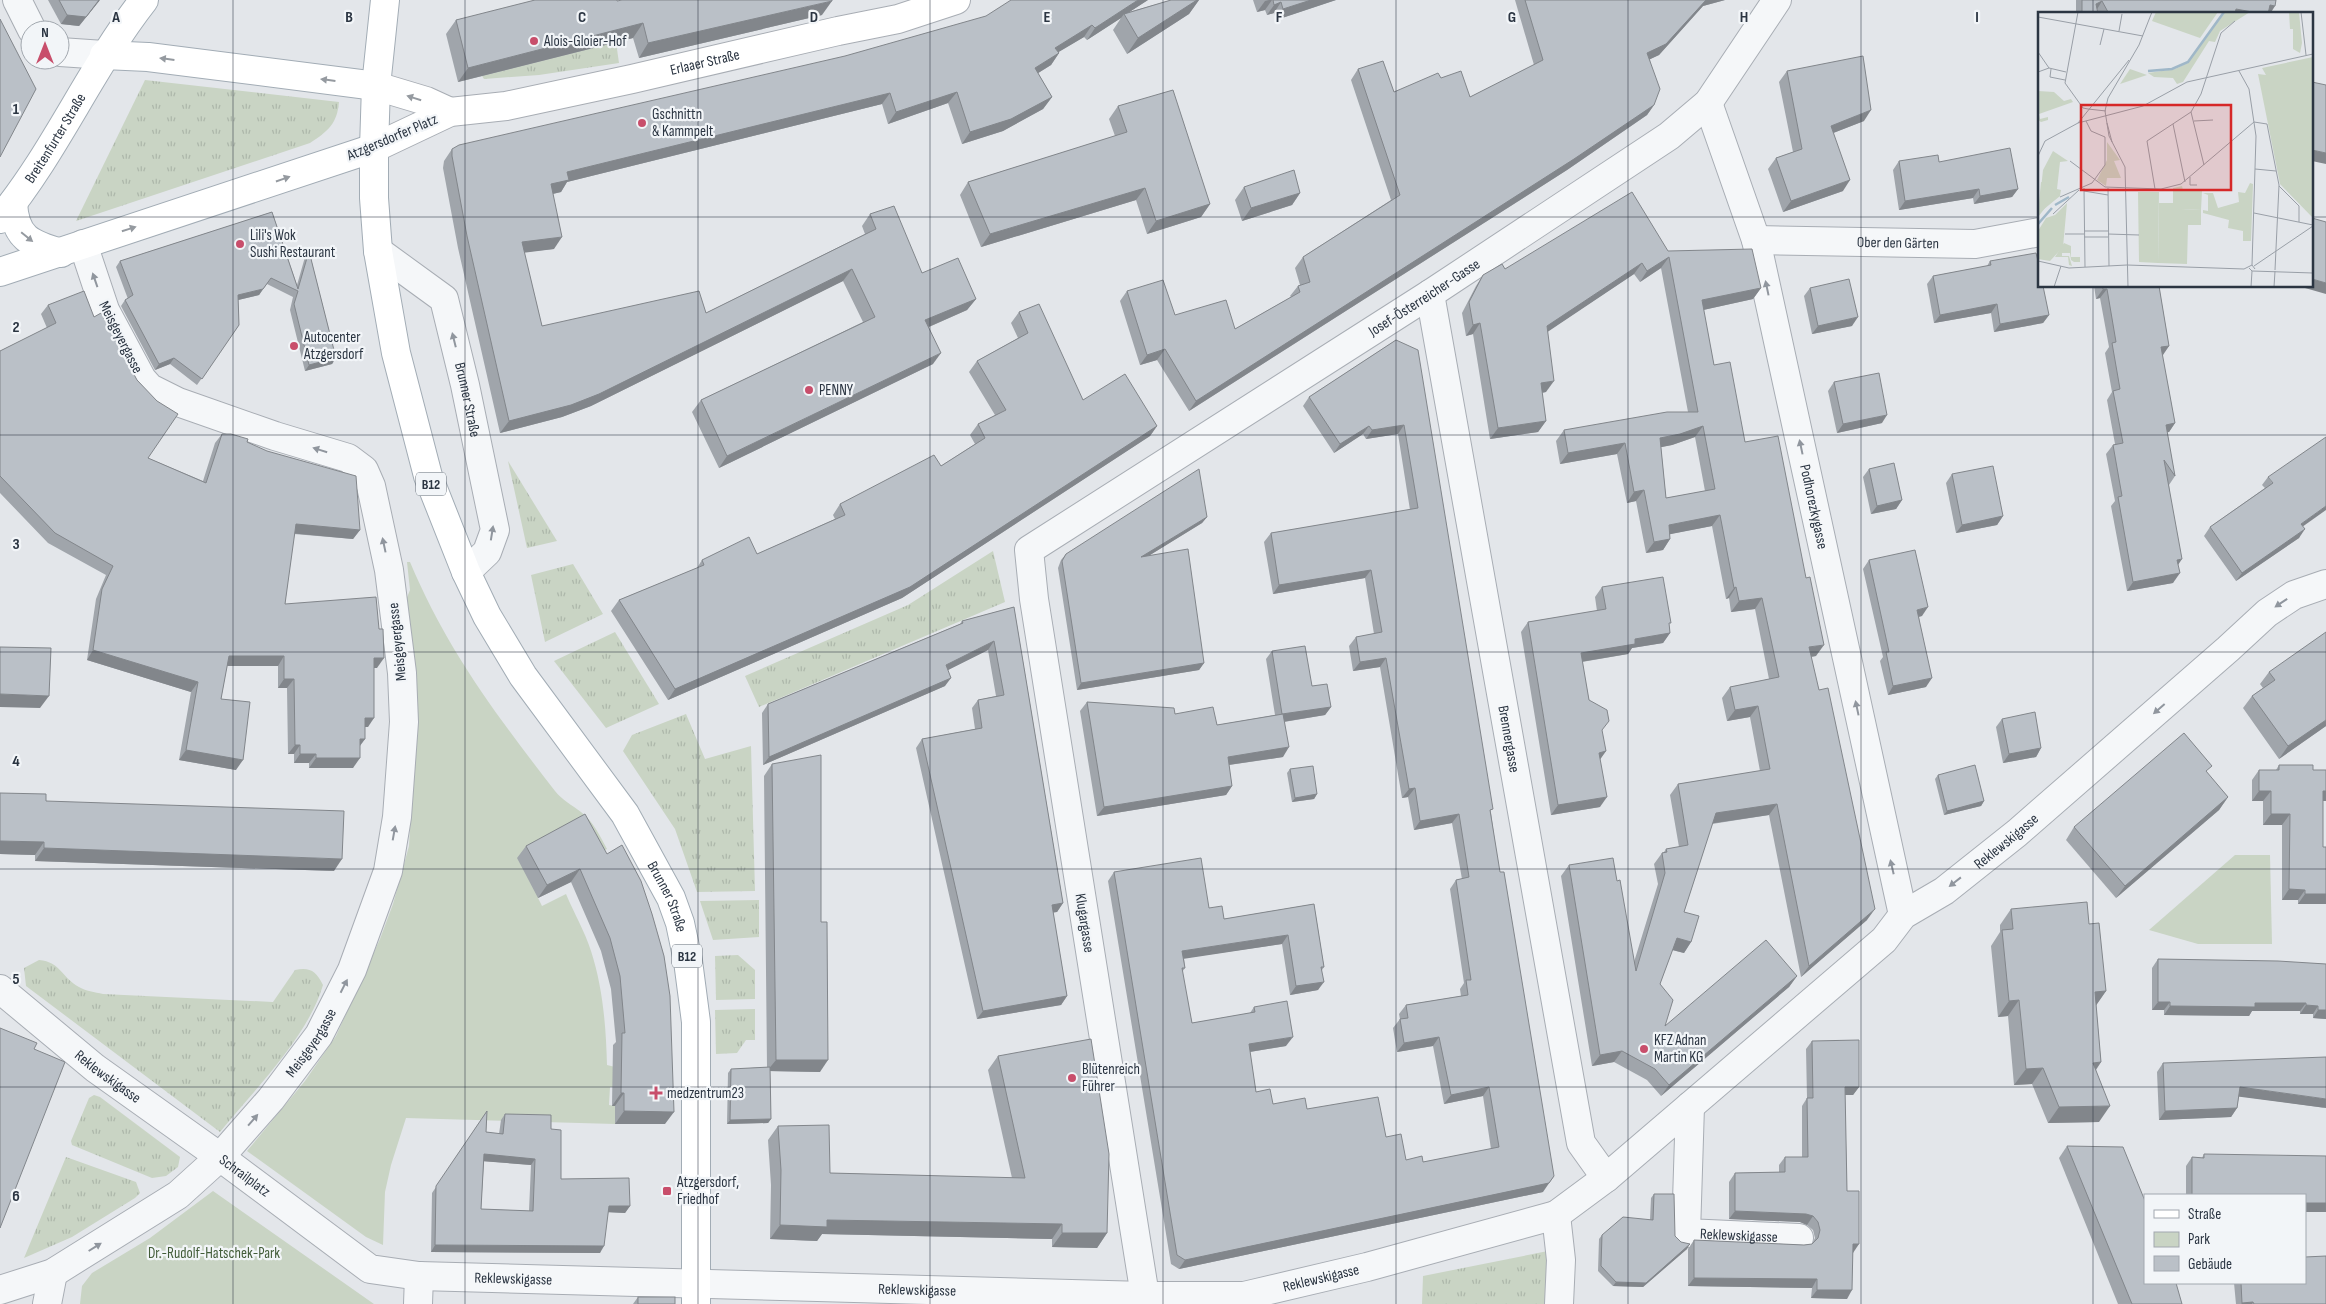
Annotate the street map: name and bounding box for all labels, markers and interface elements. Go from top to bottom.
text: A [111,8,120,27]
text: B [345,8,353,27]
text: C [578,8,586,27]
text: D [810,8,818,27]
text: E [1044,8,1051,27]
text: F [1276,8,1283,27]
text: G [1508,8,1516,27]
text: H [1740,8,1748,27]
text: I [1975,8,1979,27]
inset map [2038,12,2314,288]
north arrow [20,20,70,70]
text: N [41,24,49,41]
place label: Alois-Gloier-Hof [543,32,627,51]
marker: Alois-Gloier-Hof [528,35,540,47]
street label: Erlaaer Straße [668,45,742,80]
one-way arrow [158,55,174,63]
one-way arrow [319,76,335,84]
street label: Breitenfurter Straße [21,90,90,187]
one-way arrow [406,93,421,101]
text: 1 [13,100,20,119]
place label: Gschnittn & Kammpelt [652,105,714,141]
street label: Atzgersdorfer Platz [343,110,441,165]
marker: Gschnittn & Kammpelt [636,117,648,129]
one-way arrow [276,174,291,182]
one-way arrow [122,225,137,233]
place label: Lili's Wok Sushi Restaurant [250,226,336,262]
one-way arrow [20,232,33,243]
street label: Ober den Gärten [1857,233,1939,253]
marker: Lili's Wok Sushi Restaurant [234,238,246,250]
street label: Josef-Österreicher-Gasse [1364,255,1484,341]
one-way arrow [91,272,98,287]
one-way arrow [1763,280,1771,296]
street label: Meisgeyergasse [94,298,147,377]
text: 2 [12,318,20,337]
place label: Autocenter Atzgersdorf [303,328,364,364]
one-way arrow [450,332,458,348]
marker: Autocenter Atzgersdorf [288,340,300,352]
street label: Brunner Straße [450,360,485,439]
place label: PENNY [819,381,854,400]
marker: PENNY [803,384,815,396]
one-way arrow [1797,439,1805,454]
one-way arrow [312,445,327,453]
street label: Podhorezkygasse [1795,462,1832,551]
road number: B12 [416,472,446,496]
one-way arrow [488,524,496,540]
text: 3 [12,535,20,554]
one-way arrow [380,537,388,552]
one-way arrow [2275,598,2288,608]
street label: Meisgeyergasse [384,602,411,682]
one-way arrow [1853,700,1861,716]
street label: Brennergasse [1493,704,1524,774]
one-way arrow [2152,704,2165,715]
text: 4 [12,752,20,771]
street label: Reklewskigasse [1970,810,2043,874]
one-way arrow [391,824,399,840]
street label: Brunner Straße [643,858,691,934]
one-way arrow [1888,860,1896,875]
one-way arrow [1948,877,1962,887]
street label: Klugargasse [1070,892,1099,954]
road number: B12 [672,944,702,968]
text: 5 [12,970,20,989]
one-way arrow [340,979,348,994]
street label: Meisgeyergasse [282,1006,341,1081]
place label: KFZ Adnan Martin KG [1654,1031,1706,1067]
marker: KFZ Adnan Martin KG [1638,1043,1650,1055]
street label: Reklewskigasse [71,1046,145,1108]
place label: Blütenreich Führer [1082,1060,1140,1096]
marker: Blütenreich Führer [1066,1072,1078,1084]
place label: medzentrum23 [667,1084,744,1103]
marker: medzentrum23 [649,1086,663,1100]
one-way arrow [247,1114,258,1127]
street label: Schrailplatz [215,1151,274,1202]
place label: Atzgersdorf, Friedhof [676,1173,739,1209]
marker: Atzgersdorf, Friedhof [661,1185,673,1197]
text: 6 [12,1187,20,1206]
legend [2144,1194,2306,1284]
text: Straße [2188,1205,2221,1224]
street label: Reklewskigasse [1700,1225,1778,1247]
text: Park [2188,1230,2210,1249]
one-way arrow [88,1242,101,1251]
park label: Dr.-Rudolf-Hatschek-Park [148,1244,280,1263]
text: Gebäude [2188,1255,2232,1274]
street label: Reklewskigasse [1281,1260,1361,1297]
street label: Reklewskigasse [474,1269,552,1290]
street label: Reklewskigasse [878,1280,956,1301]

